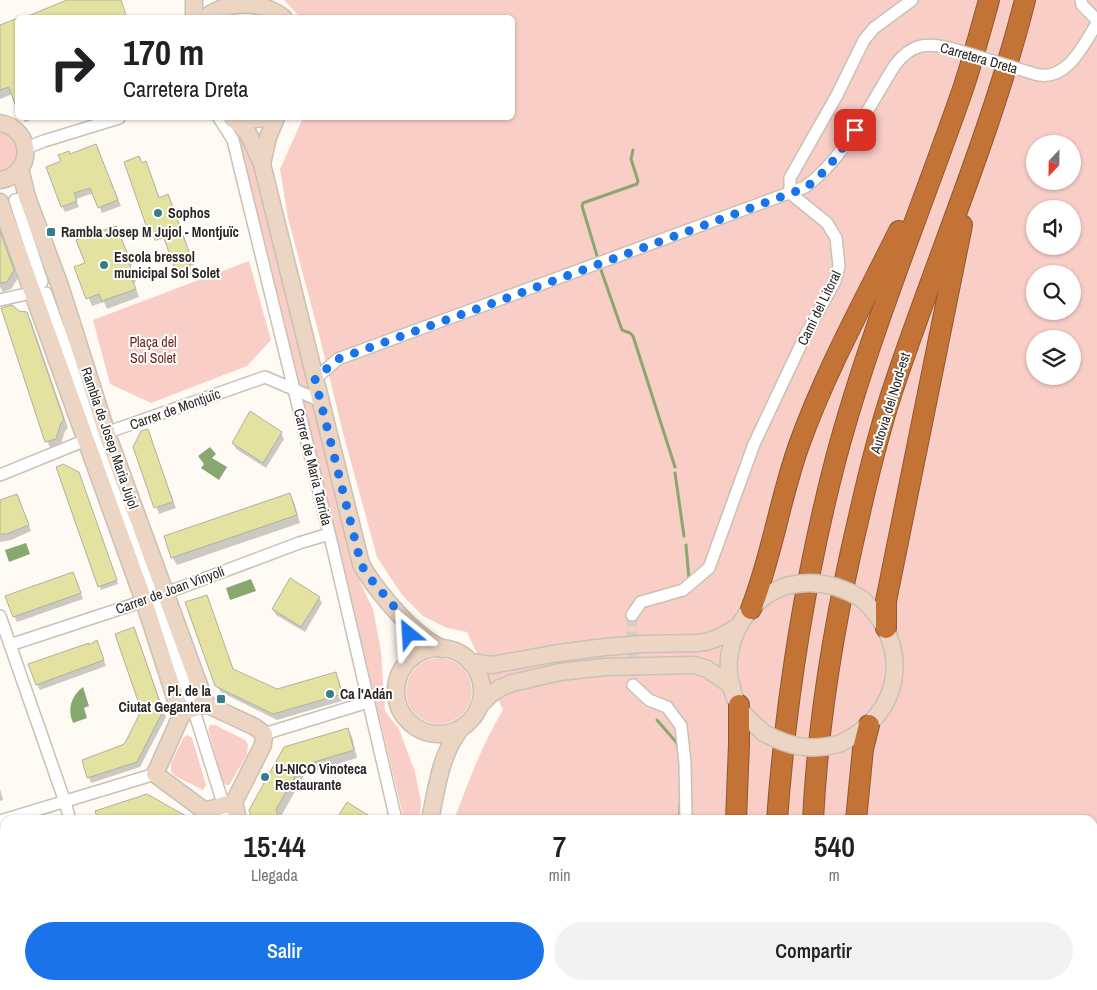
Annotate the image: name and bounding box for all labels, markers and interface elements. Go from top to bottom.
text: 170 m [123,29,204,76]
icon: right [40,35,105,100]
street label: Carretera Dreta [938,38,1020,78]
text: Carretera Dreta [123,74,248,104]
pin [834,109,876,151]
icon: arrive [841,116,869,144]
north arrow [1026,135,1081,190]
map controls [1026,135,1081,385]
button: sound [1026,200,1081,255]
place label: Sophos [168,204,210,222]
marker: Sophos [152,207,164,219]
place label: Rambla Josep M Jujol - Montjuïc [61,223,239,241]
marker: Rambla Josep M Jujol - Montjuïc [45,226,57,238]
place label: Escola bressol municipal Sol Solet [114,248,220,282]
marker: Escola bressol municipal Sol Solet [98,259,110,271]
button: search [1026,265,1081,320]
street label: Camí del Litoral [793,268,845,348]
button: layers [1026,330,1081,385]
park label: Plaça del Sol Solet [129,333,177,367]
street label: Autovia del Nord-est [866,350,914,457]
street label: Rambla de Josep Maria Jujol [77,365,143,511]
street label: Carrer de Montjuïc [127,384,223,434]
street label: Carrer de Maria Tarrida [290,407,336,528]
street label: Carrer de Joan Vinyoli [113,562,227,618]
position arrow [382,607,434,659]
place label: Pl. de la Ciutat Gegantera [119,682,212,716]
place label: Ca l'Adán [340,685,393,703]
marker: Ca l'Adán [324,688,336,700]
marker: Pl. de la Ciutat Gegantera [215,693,227,705]
place label: U-NICO Vinoteca Restaurante [275,760,367,794]
marker: U-NICO Vinoteca Restaurante [259,771,271,783]
text: 15:44 [243,826,306,866]
text: 7 [553,826,567,866]
text: 540 [814,826,855,866]
text: Llegada [251,864,298,886]
text: min [549,864,571,886]
text: m [829,864,840,886]
button: Salir [25,922,544,980]
button: Compartir [554,922,1073,980]

